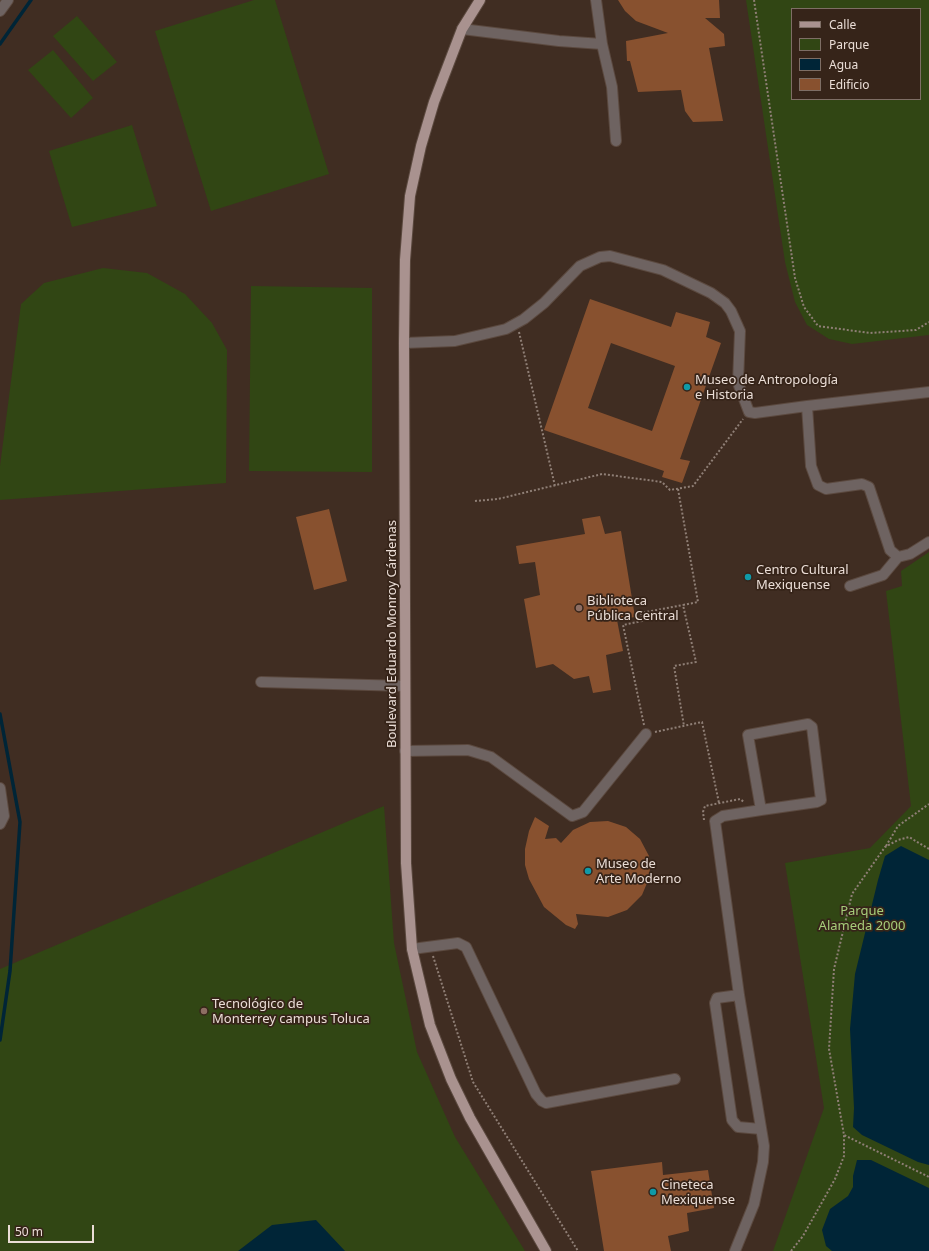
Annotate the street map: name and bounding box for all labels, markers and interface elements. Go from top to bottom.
legend [791,8,921,100]
text: Calle [829,16,856,33]
text: Parque [829,36,869,53]
text: Agua [829,56,858,73]
text: Edificio [829,76,870,93]
place label: Museo de Antropología e Historia [695,372,838,403]
marker: Museo de Antropología e Historia [682,382,692,392]
street label: Boulevard Eduardo Monroy Cárdenas [384,520,400,748]
place label: Centro Cultural Mexiquense [756,562,849,593]
marker: Centro Cultural Mexiquense [743,572,753,582]
place label: Biblioteca Pública Central [587,593,679,624]
marker: Biblioteca Pública Central [574,603,584,613]
place label: Museo de Arte Moderno [596,856,681,887]
marker: Museo de Arte Moderno [583,866,593,876]
park label: Parque Alameda 2000 [819,903,905,934]
place label: Tecnológico de Monterrey campus Toluca [212,996,370,1027]
marker: Tecnológico de Monterrey campus Toluca [199,1006,209,1016]
place label: Cineteca Mexiquense [661,1177,735,1208]
marker: Cineteca Mexiquense [648,1187,658,1197]
scale bar [10,1217,96,1243]
text: 50 m [15,1223,43,1240]

